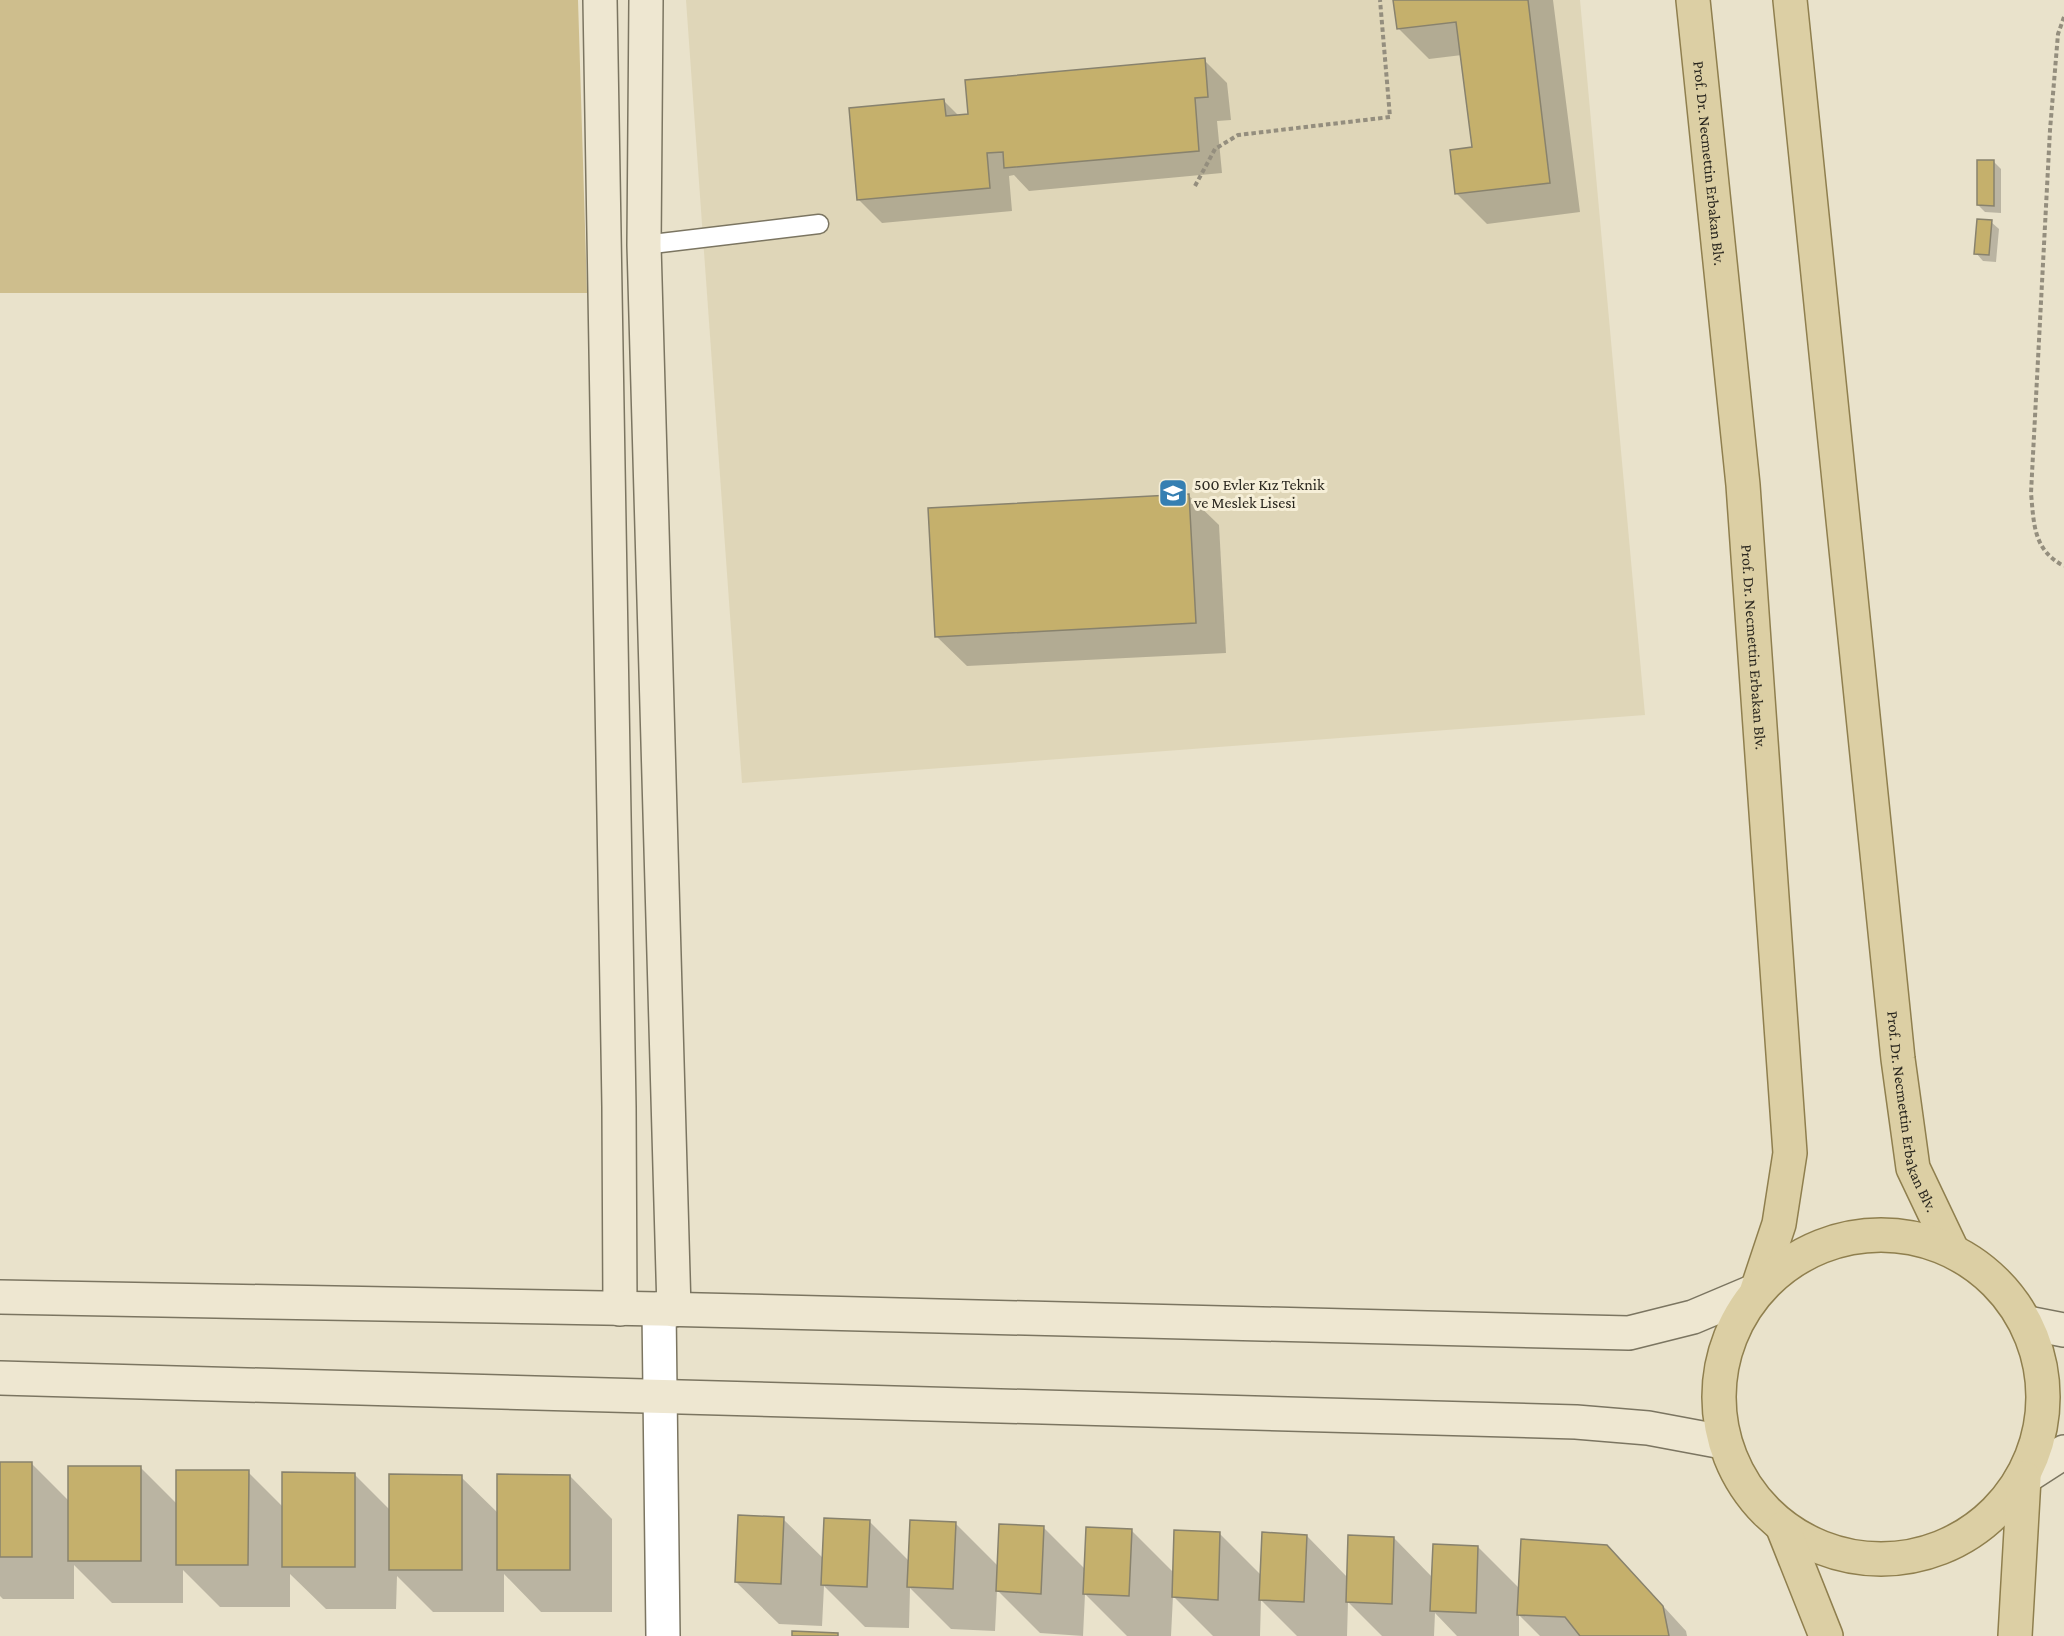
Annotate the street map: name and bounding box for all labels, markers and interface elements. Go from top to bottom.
street label: Prof. Dr. Necmettin Erbakan Blv. [1691,60,1729,266]
place label: 500 Evler Kız Teknik ve Meslek Lisesi [1193,476,1325,511]
school or university icon: 500 Evler Kız Teknik ve Meslek Lisesi [1157,477,1189,509]
street label: Prof. Dr. Necmettin Erbakan Blv. [1739,544,1770,750]
street label: Prof. Dr. Necmettin Erbakan Blv. [1885,1010,1941,1214]

